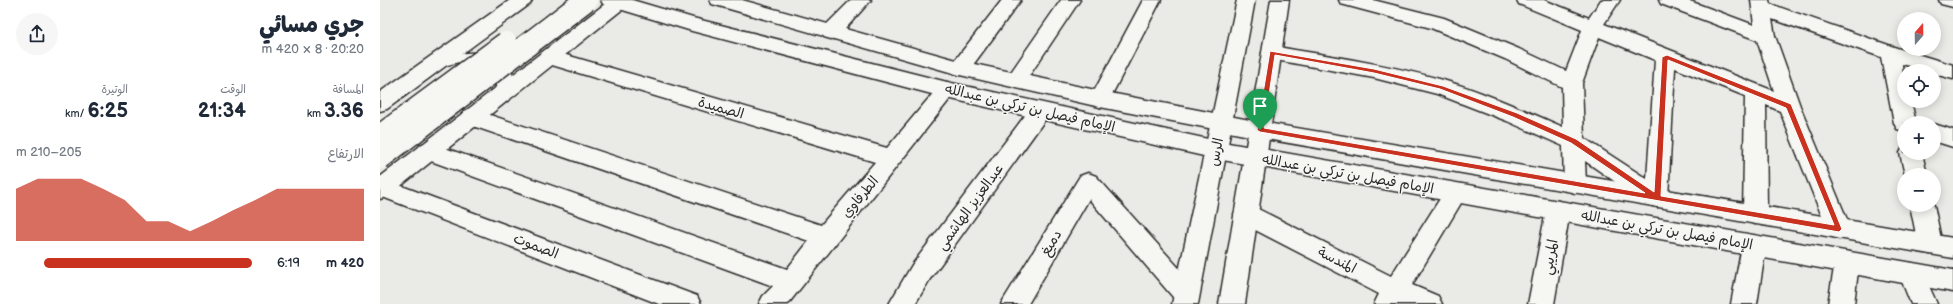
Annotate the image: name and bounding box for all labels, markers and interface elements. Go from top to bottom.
text: جري مسائي [259,12,364,39]
north arrow [1897,12,1941,56]
map controls [1897,12,1941,212]
button: share [16,13,58,55]
text: 20:20 · 8 × 420 m [261,41,364,57]
button: locate [1897,64,1941,108]
street label: الإمام فيصل بن تركي بن عبدالله [942,80,1117,140]
text: الوتيرة [101,83,128,96]
text: الوقت [220,83,246,96]
text: المسافة [333,83,364,96]
pin [1243,89,1277,130]
street label: الصميدة [696,93,746,123]
icon: arrive [1249,95,1271,117]
text: 6:25 [88,99,128,123]
text: 21:34 [198,99,246,123]
text: 3.36 [324,99,364,123]
text: /km [65,107,88,120]
text: km [307,107,324,120]
button: + [1897,116,1941,160]
street label: الرس [1205,136,1227,168]
text: 205–210 m [16,144,82,160]
text: الارتفاع [328,146,364,162]
street label: الإمام فيصل بن تركي بن عبدالله [1260,151,1435,201]
street label: عبدالعزيز الهاشمي [933,161,1010,256]
button: − [1897,168,1941,212]
street label: الطرفاوي [838,173,884,222]
street label: الإمام فيصل بن تركي بن عبدالله [1579,207,1754,257]
street label: دميغ [1037,227,1067,260]
street label: الصموت [511,230,561,262]
street label: المريبي [1539,238,1565,277]
street label: المندسة [1315,243,1359,277]
text: 6:19 [277,255,300,271]
text: 420 m [326,255,364,271]

